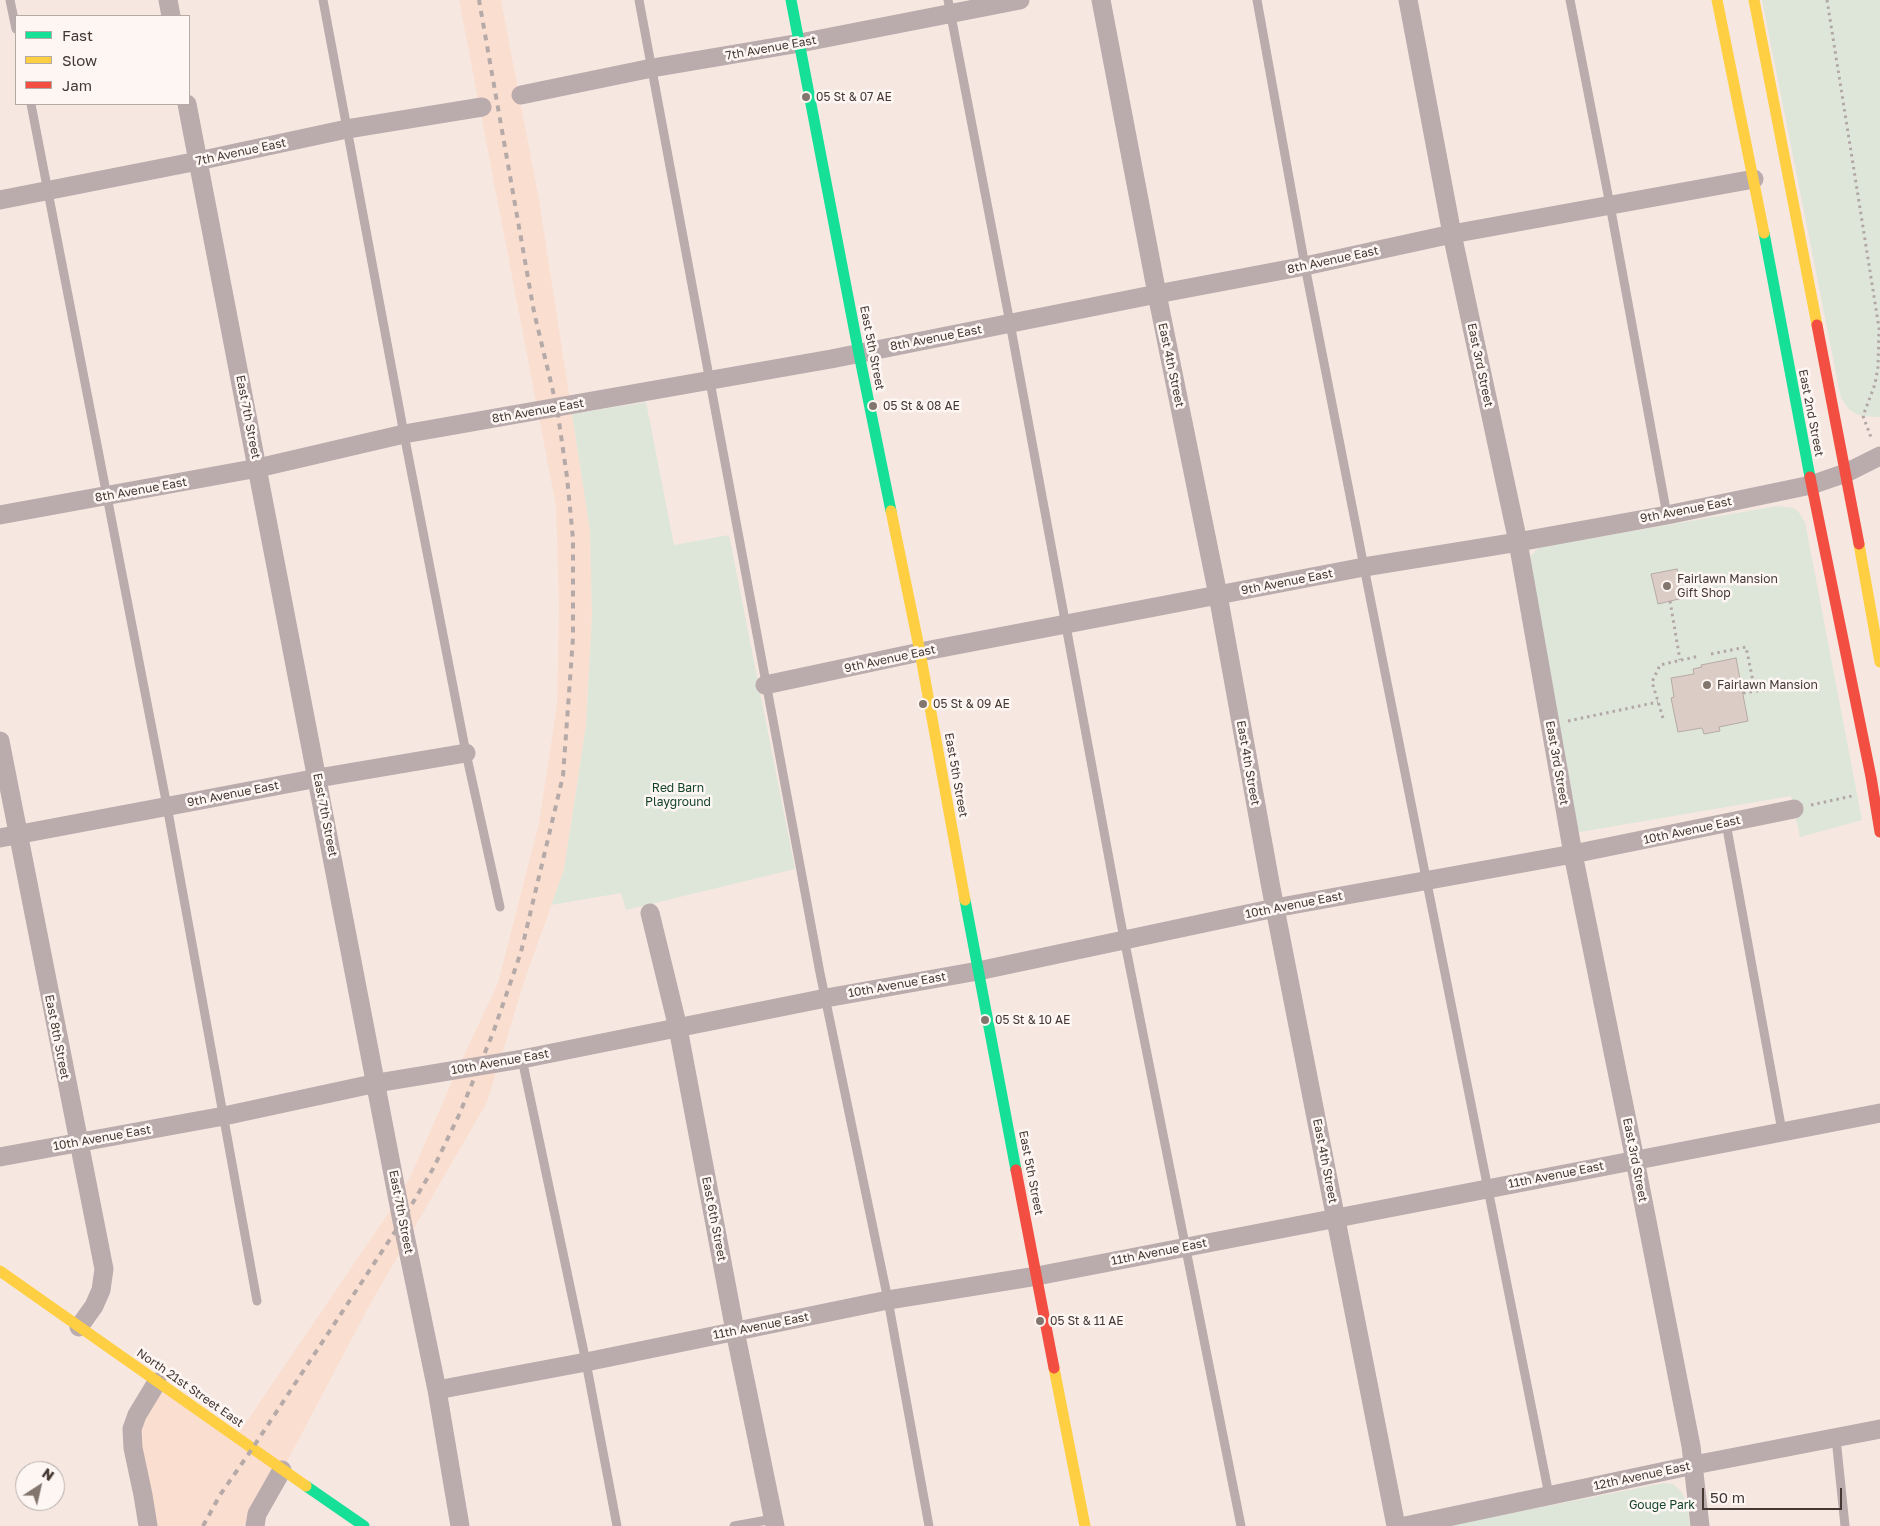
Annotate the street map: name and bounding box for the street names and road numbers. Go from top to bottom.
street label: 7th Avenue East [724,33,818,63]
street label: 7th Avenue East [194,135,288,169]
street label: 8th Avenue East [1286,243,1380,277]
street label: East 5th Street [857,305,887,391]
street label: East 4th Street [1155,321,1187,409]
street label: 8th Avenue East [889,322,983,354]
street label: East 3rd Street [1464,322,1496,408]
street label: East 2nd Street [1796,368,1826,458]
street label: East 7th Street [233,374,263,460]
street label: 8th Avenue East [491,396,585,426]
street label: 8th Avenue East [94,475,188,505]
street label: 9th Avenue East [1639,494,1733,526]
street label: 9th Avenue East [1240,566,1334,598]
street label: 9th Avenue East [843,642,937,676]
street label: East 4th Street [1233,719,1263,807]
street label: East 3rd Street [1542,720,1572,806]
street label: East 5th Street [941,732,971,818]
street label: East 7th Street [310,772,340,858]
street label: 9th Avenue East [186,778,280,810]
street label: 10th Avenue East [1642,813,1742,847]
street label: 10th Avenue East [1244,888,1344,922]
street label: 10th Avenue East [847,969,947,1001]
street label: East 8th Street [42,993,72,1081]
street label: 10th Avenue East [450,1046,550,1078]
street label: East 4th Street [1310,1117,1340,1205]
street label: East 3rd Street [1620,1117,1650,1203]
street label: 10th Avenue East [52,1122,152,1154]
street label: East 5th Street [1016,1130,1046,1216]
street label: 11th Avenue East [1507,1159,1605,1191]
street label: East 7th Street [386,1169,416,1255]
street label: East 6th Street [699,1175,729,1263]
street label: 11th Avenue East [1110,1236,1208,1268]
street label: 11th Avenue East [712,1310,810,1342]
street label: North 21st Street East [134,1346,246,1430]
street label: 12th Avenue East [1592,1459,1692,1493]

